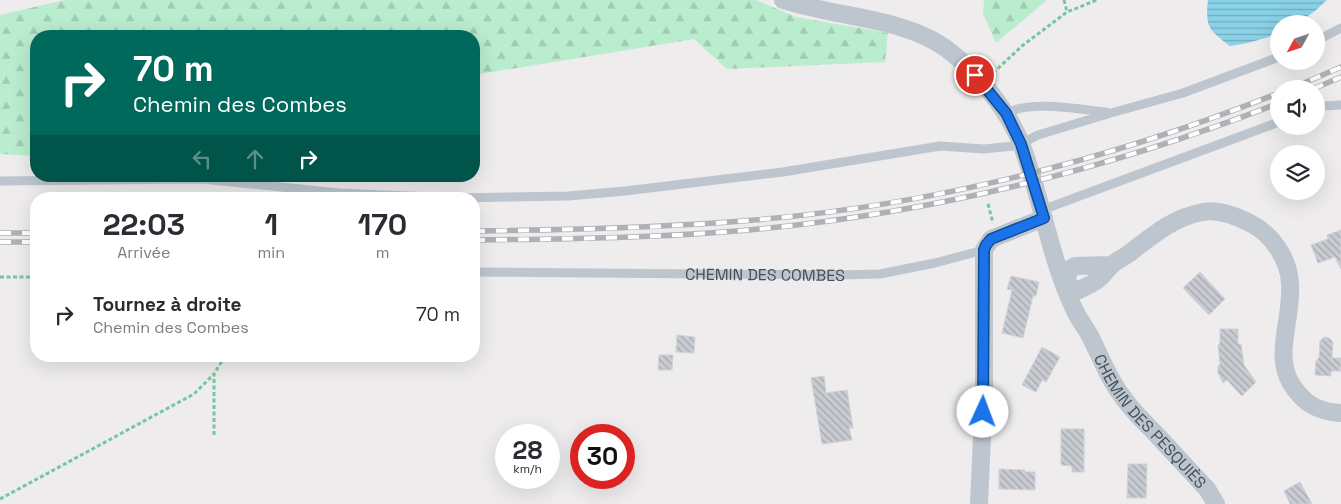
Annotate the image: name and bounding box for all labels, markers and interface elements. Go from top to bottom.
north arrow [1270,15,1325,70]
map controls [1270,15,1325,200]
text: 70 m [133,47,214,91]
icon: right [50,50,115,115]
pin [954,54,996,96]
icon: arrive [961,61,989,89]
button: sound [1270,80,1325,135]
text: Chemin des Combes [133,90,347,118]
icon: left [188,145,216,173]
icon: ahead [241,145,269,173]
icon: right [294,145,322,173]
button: layers [1270,145,1325,200]
text: 22:03 [103,205,185,244]
text: 1 [265,205,278,244]
text: 170 [358,205,407,244]
text: Arrivée [117,242,170,263]
text: min [258,242,285,263]
text: m [376,242,389,263]
street label: CHEMIN DES COMBES [685,263,845,286]
text: Tournez à droite [93,292,242,317]
icon: right [50,301,78,329]
text: 70 m [416,302,460,327]
text: Chemin des Combes [93,317,249,338]
street label: CHEMIN DES PESQUIÈS [1090,350,1211,493]
position arrow [956,385,1008,437]
speed limit sign: 30 [570,424,635,489]
text: 28 [513,434,542,466]
text: km/h [513,461,542,477]

